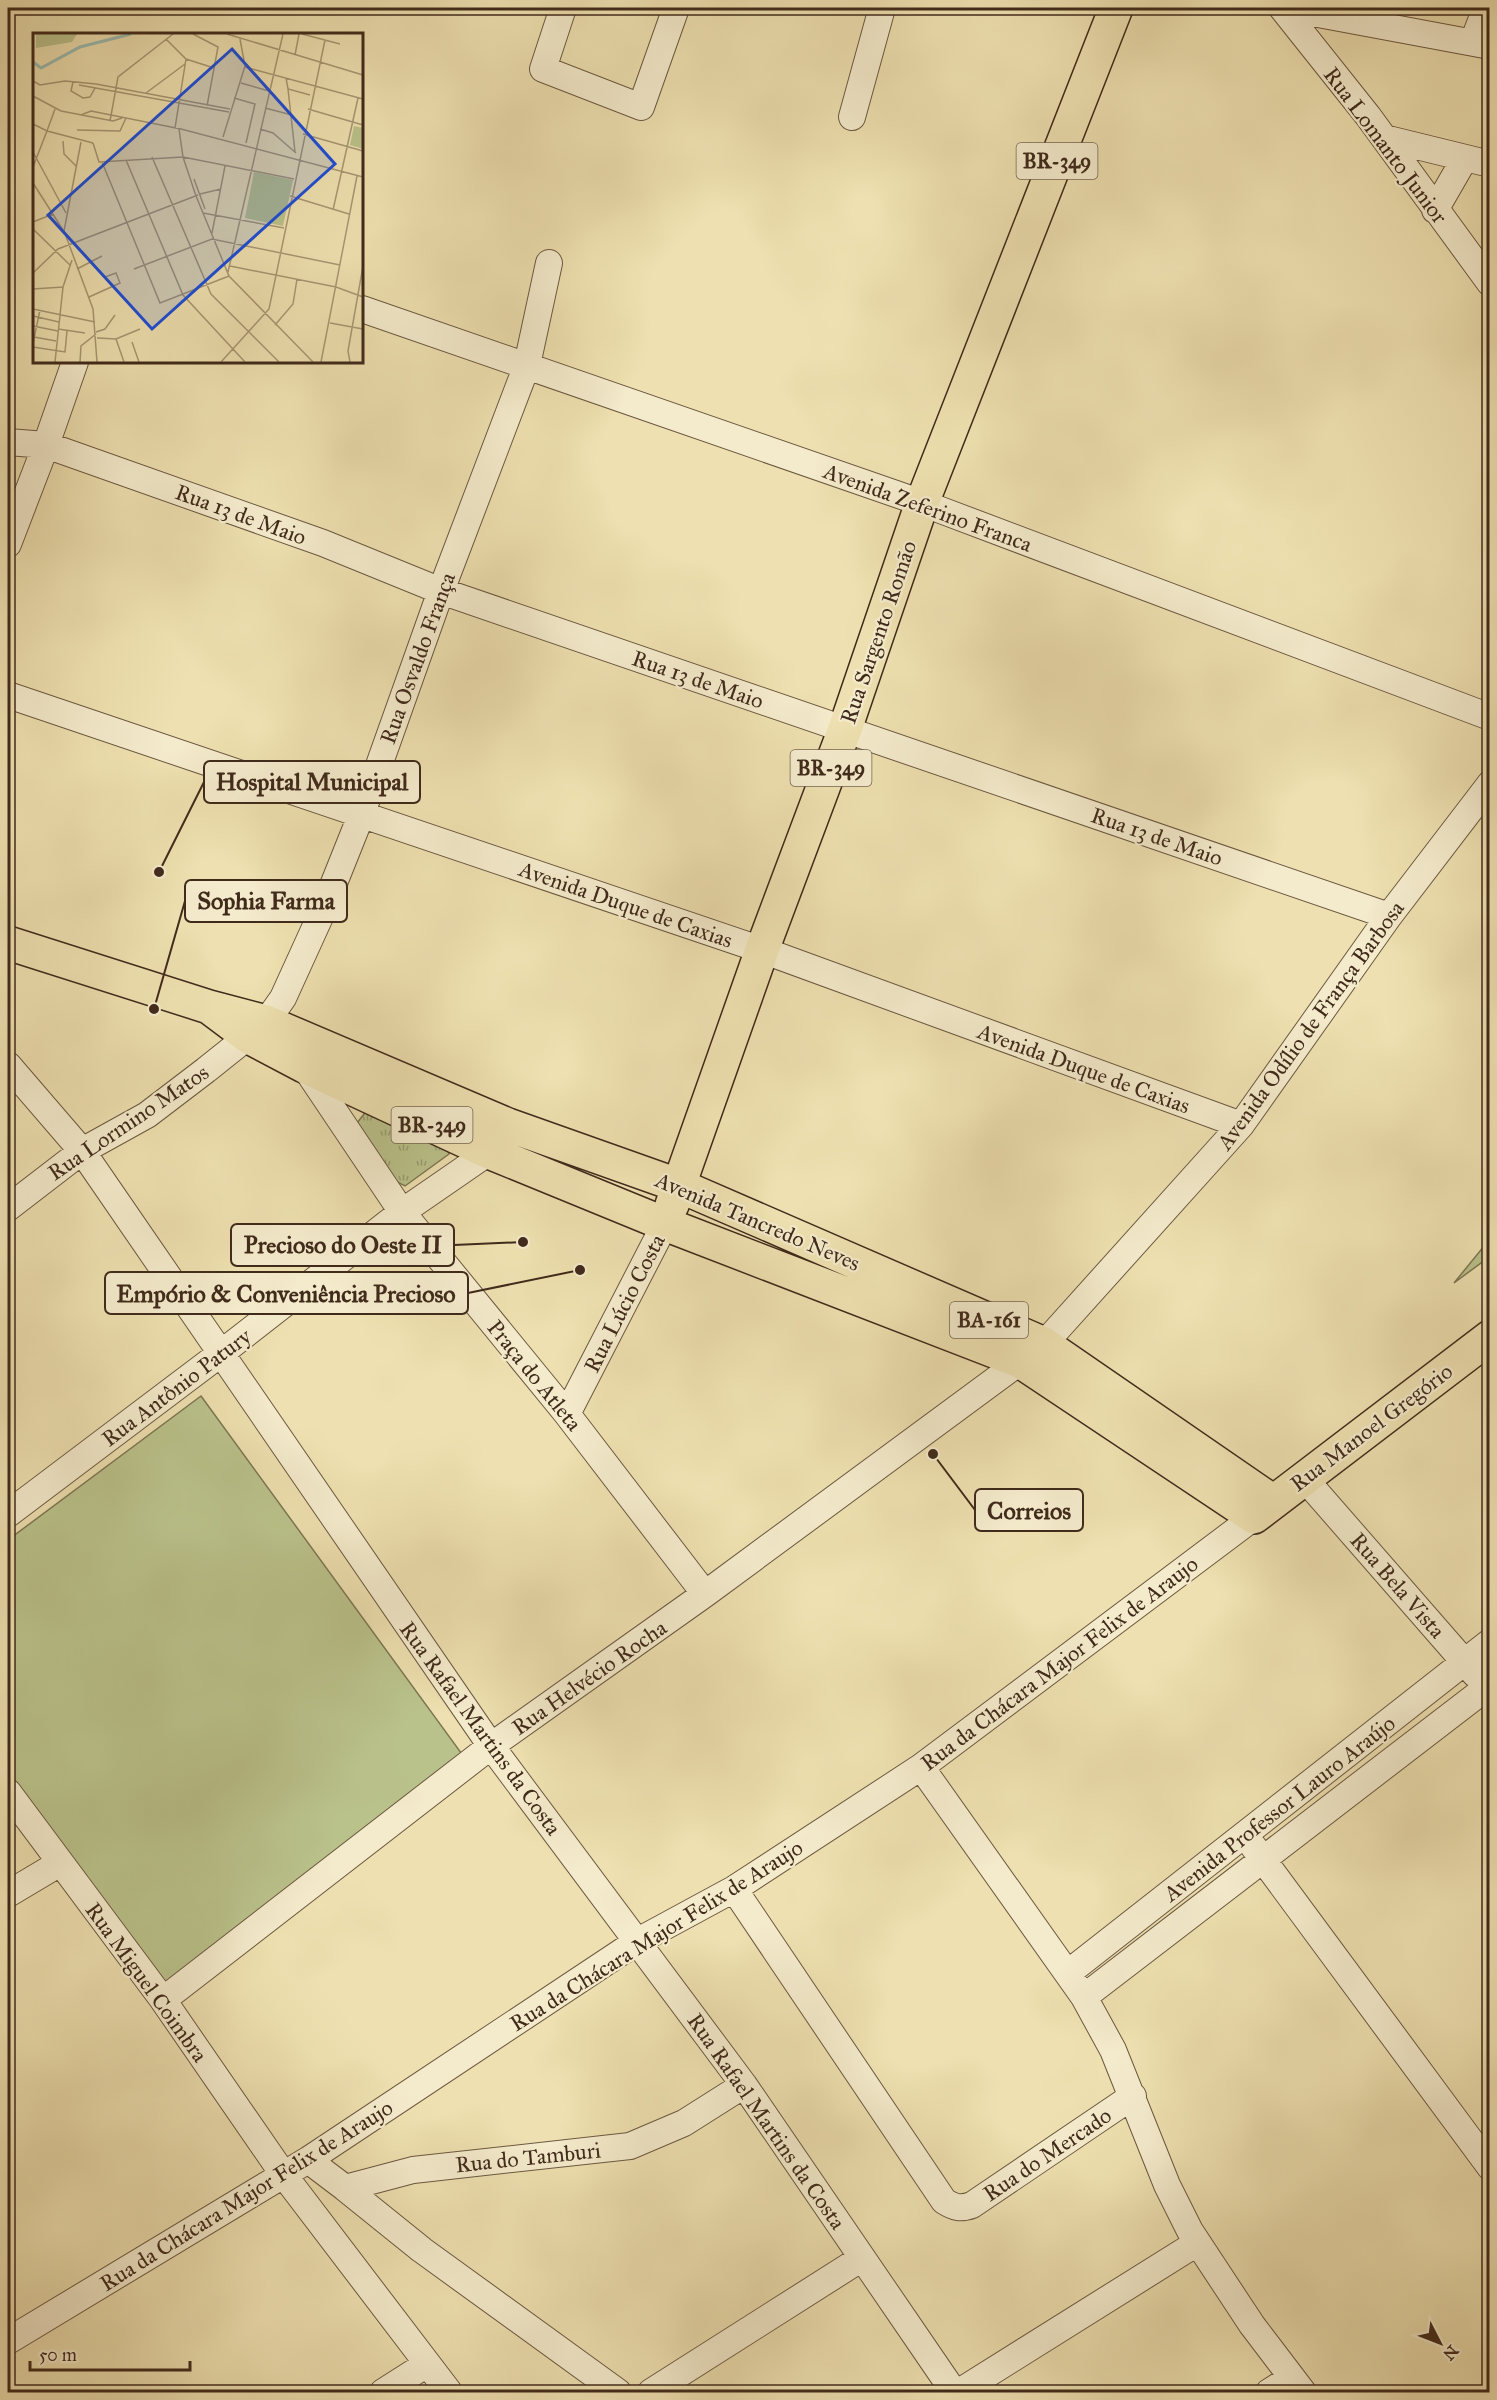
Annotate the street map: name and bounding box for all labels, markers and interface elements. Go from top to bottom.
inset map [33,33,363,363]
street label: Rua Lomanto Junior [1318,62,1454,230]
road number: BR-349 [1016,143,1098,179]
street label: Avenida Zeferino Franca [819,457,1036,558]
street label: Rua 13 de Maio [172,478,310,551]
street label: Rua Sargento Romão [834,537,922,727]
street label: Rua Osvaldo França [374,568,461,748]
street label: Rua 13 de Maio [628,644,767,715]
road number: BR-349 [790,750,872,786]
callout: Hospital Municipal [204,761,420,803]
text: Hospital Municipal [216,767,409,797]
street label: Rua 13 de Maio [1087,801,1226,872]
street label: Avenida Duque de Caxias [515,855,736,954]
callout: Sophia Farma [185,880,347,922]
text: Sophia Farma [197,886,336,916]
street label: Avenida Odílio de França Barbosa [1210,895,1410,1156]
street label: Avenida Duque de Caxias [973,1017,1194,1119]
street label: Rua Lormino Matos [43,1059,214,1186]
road number: BR-349 [392,1107,472,1143]
street label: Avenida Tancredo Neves [650,1166,864,1277]
callout: Precioso do Oeste II [231,1224,454,1266]
street label: Rua Lúcio Costa [578,1229,671,1377]
text: Precioso do Oeste II [244,1230,442,1260]
callout: Empório & Conveniência Precioso [105,1272,468,1314]
text: Empório & Conveniência Precioso [116,1279,456,1309]
road number: BA-161 [950,1302,1028,1338]
street label: Praça do Atleta [482,1314,588,1437]
street label: Rua Antônio Patury [96,1322,257,1452]
street label: Rua Manoel Gregório [1285,1358,1458,1497]
callout: Correios [975,1489,1083,1531]
text: Correios [987,1496,1071,1526]
street label: Rua Bela Vista [1344,1527,1451,1644]
street label: Rua da Chácara Major Felix de Araujo [915,1550,1203,1777]
street label: Rua Helvécio Rocha [507,1614,672,1741]
street label: Rua Rafael Martins da Costa [394,1616,568,1841]
street label: Avenida Professor Lauro Araújo [1157,1709,1401,1908]
street label: Rua da Chácara Major Felix de Araujo [505,1834,808,2037]
street label: Rua Miguel Coimbra [80,1897,214,2068]
street label: Rua Rafael Martins da Costa [682,2008,852,2235]
street label: Rua da Chácara Major Felix de Araujo [95,2094,398,2297]
street label: Rua do Mercado [978,2102,1116,2207]
street label: Rua do Tamburi [454,2136,602,2179]
north arrow [1410,2313,1470,2373]
scale bar [30,2334,190,2372]
text: N [1439,2341,1462,2364]
text: 50 m [39,2344,77,2366]

